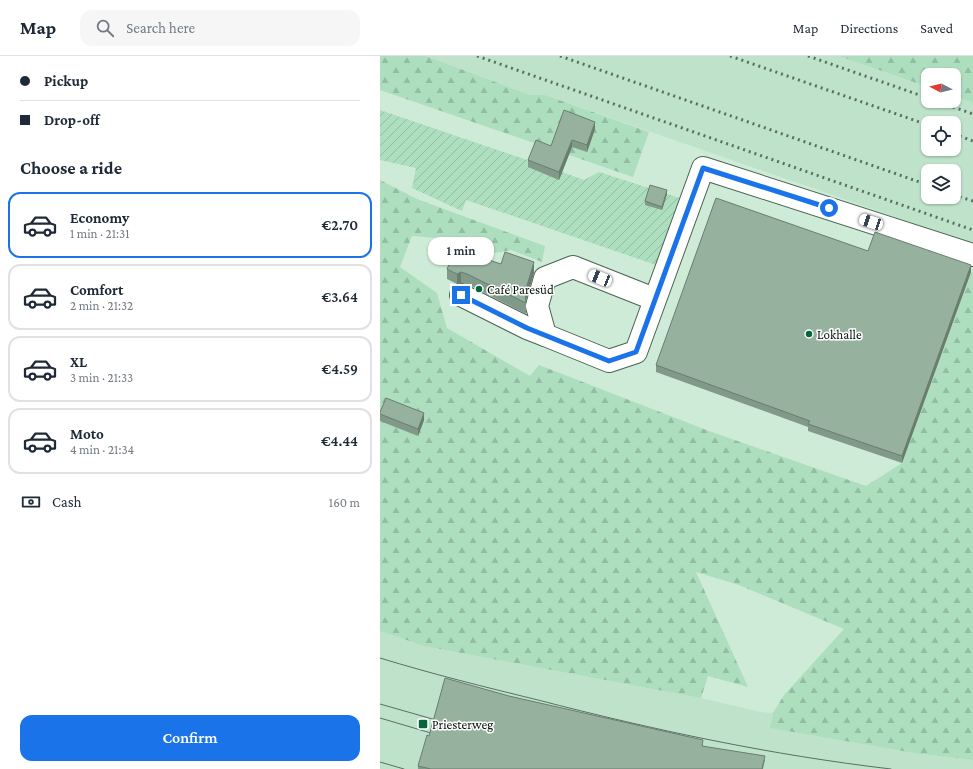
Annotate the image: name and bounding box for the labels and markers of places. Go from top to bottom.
place label: Café Paresüd [487,282,554,297]
marker: Café Paresüd [474,284,484,294]
place label: Lokhalle [817,327,862,342]
marker: Lokhalle [804,329,814,339]
place label: Priesterweg [432,717,494,732]
marker: Priesterweg [417,718,429,730]

